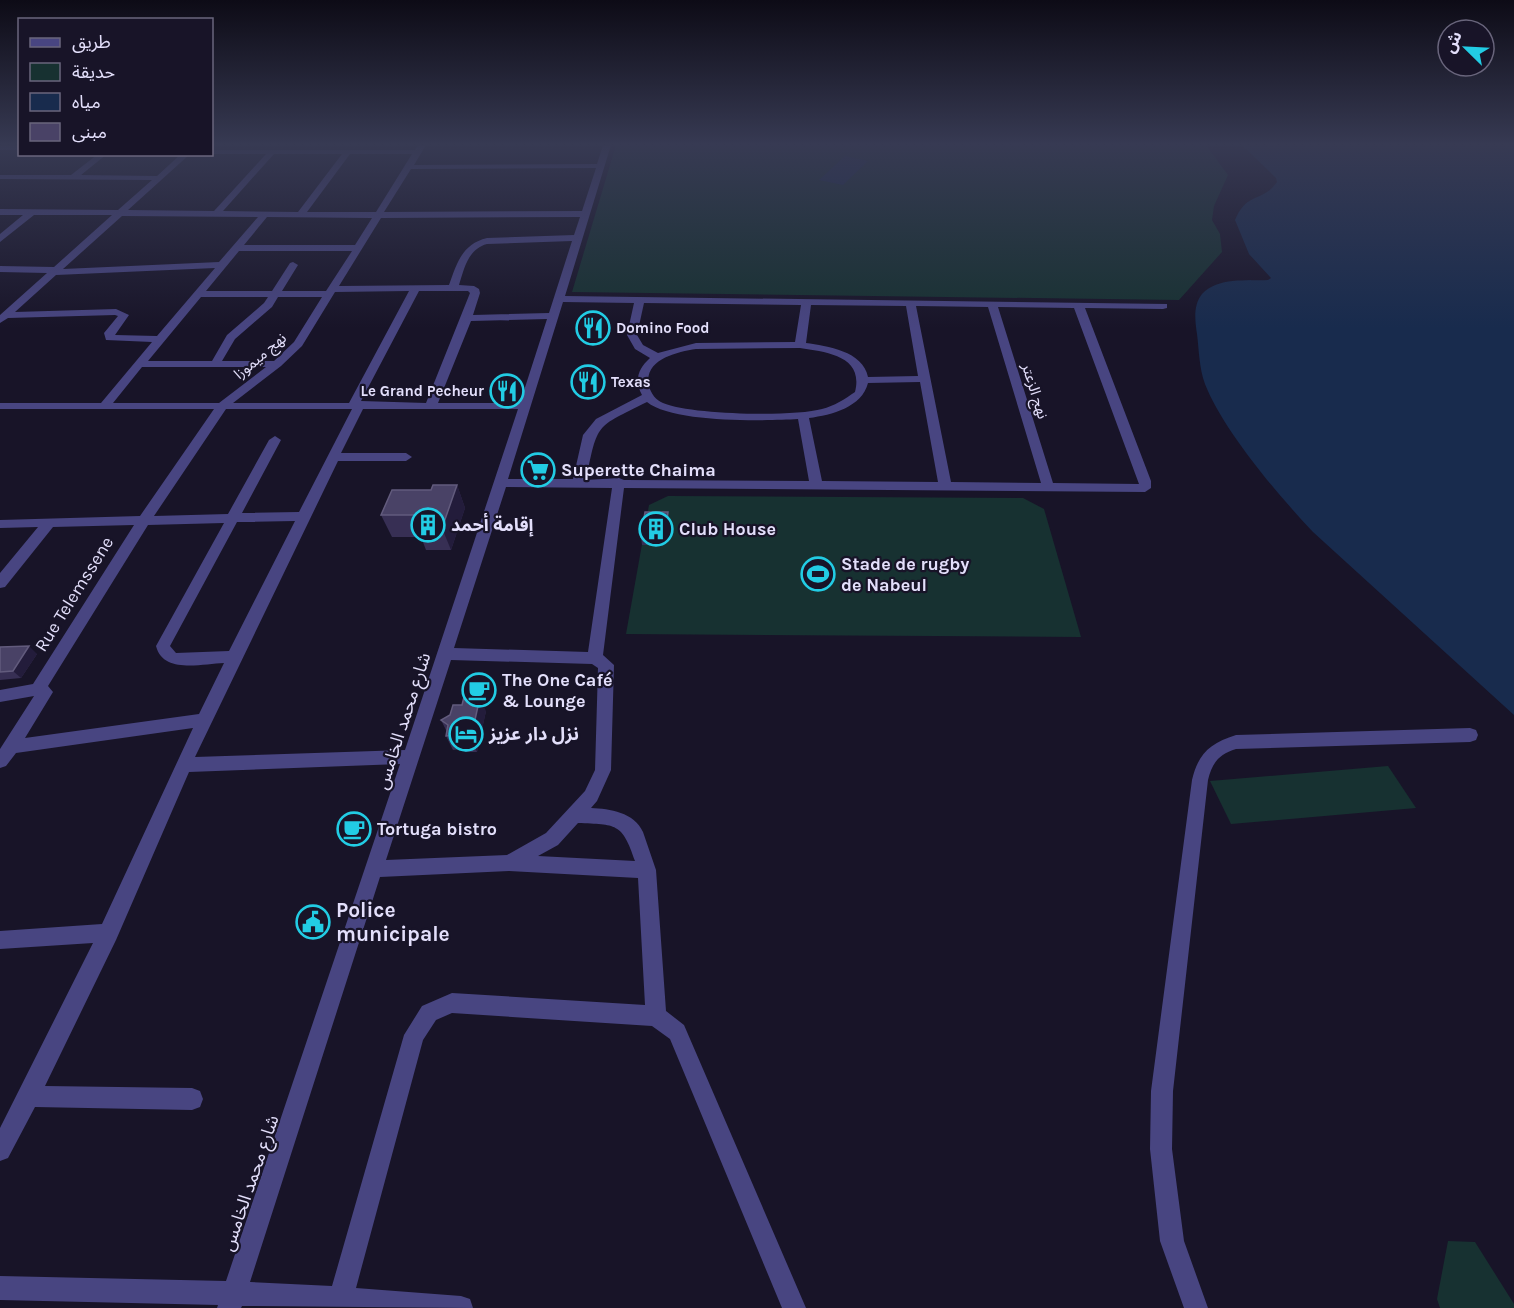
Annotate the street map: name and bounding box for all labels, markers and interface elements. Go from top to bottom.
legend [18,18,213,156]
north arrow [1436,18,1496,78]
text: ش [1440,28,1466,56]
text: طريق [72,31,111,53]
text: حديقة [72,61,115,83]
text: مياه [72,91,101,113]
text: مبنى [72,121,107,143]
restaurant icon: Domino Food [575,310,611,346]
place label: Domino Food [616,319,709,337]
street label: نهج ميموزا [230,329,292,385]
street label: نهج الزعتر [1015,360,1052,422]
restaurant icon: Texas [570,364,606,400]
restaurant icon: Le Grand Pecheur [489,373,525,409]
place label: Texas [611,373,651,391]
place label: Le Grand Pecheur [360,382,484,400]
supermarket icon: Superette Chaima [520,452,556,488]
place label: Superette Chaima [561,459,716,481]
building icon: إقامة أحمد [410,507,446,543]
building icon: Club House [638,511,674,547]
place label: إقامة أحمد [451,512,534,537]
place label: Club House [679,518,776,540]
street label: Rue Telemssene [30,532,118,656]
place label: Stade de rugby de Nabeul [841,553,969,596]
sports icon: Stade de rugby de Nabeul [800,556,836,592]
street label: شارع محمد الخامس [371,650,438,793]
place label: The One Café & Lounge [502,669,613,712]
cafe icon: The One Café & Lounge [461,672,497,708]
hotel icon: نزل دار عزيز [448,716,484,752]
place label: نزل دار عزيز [488,723,579,745]
cafe icon: Tortuga bistro [336,811,372,847]
place label: Tortuga bistro [377,818,497,840]
place label: Police municipale [336,898,450,946]
public building icon: Police municipale [295,904,331,940]
street label: شارع محمد الخامس [216,1112,286,1255]

